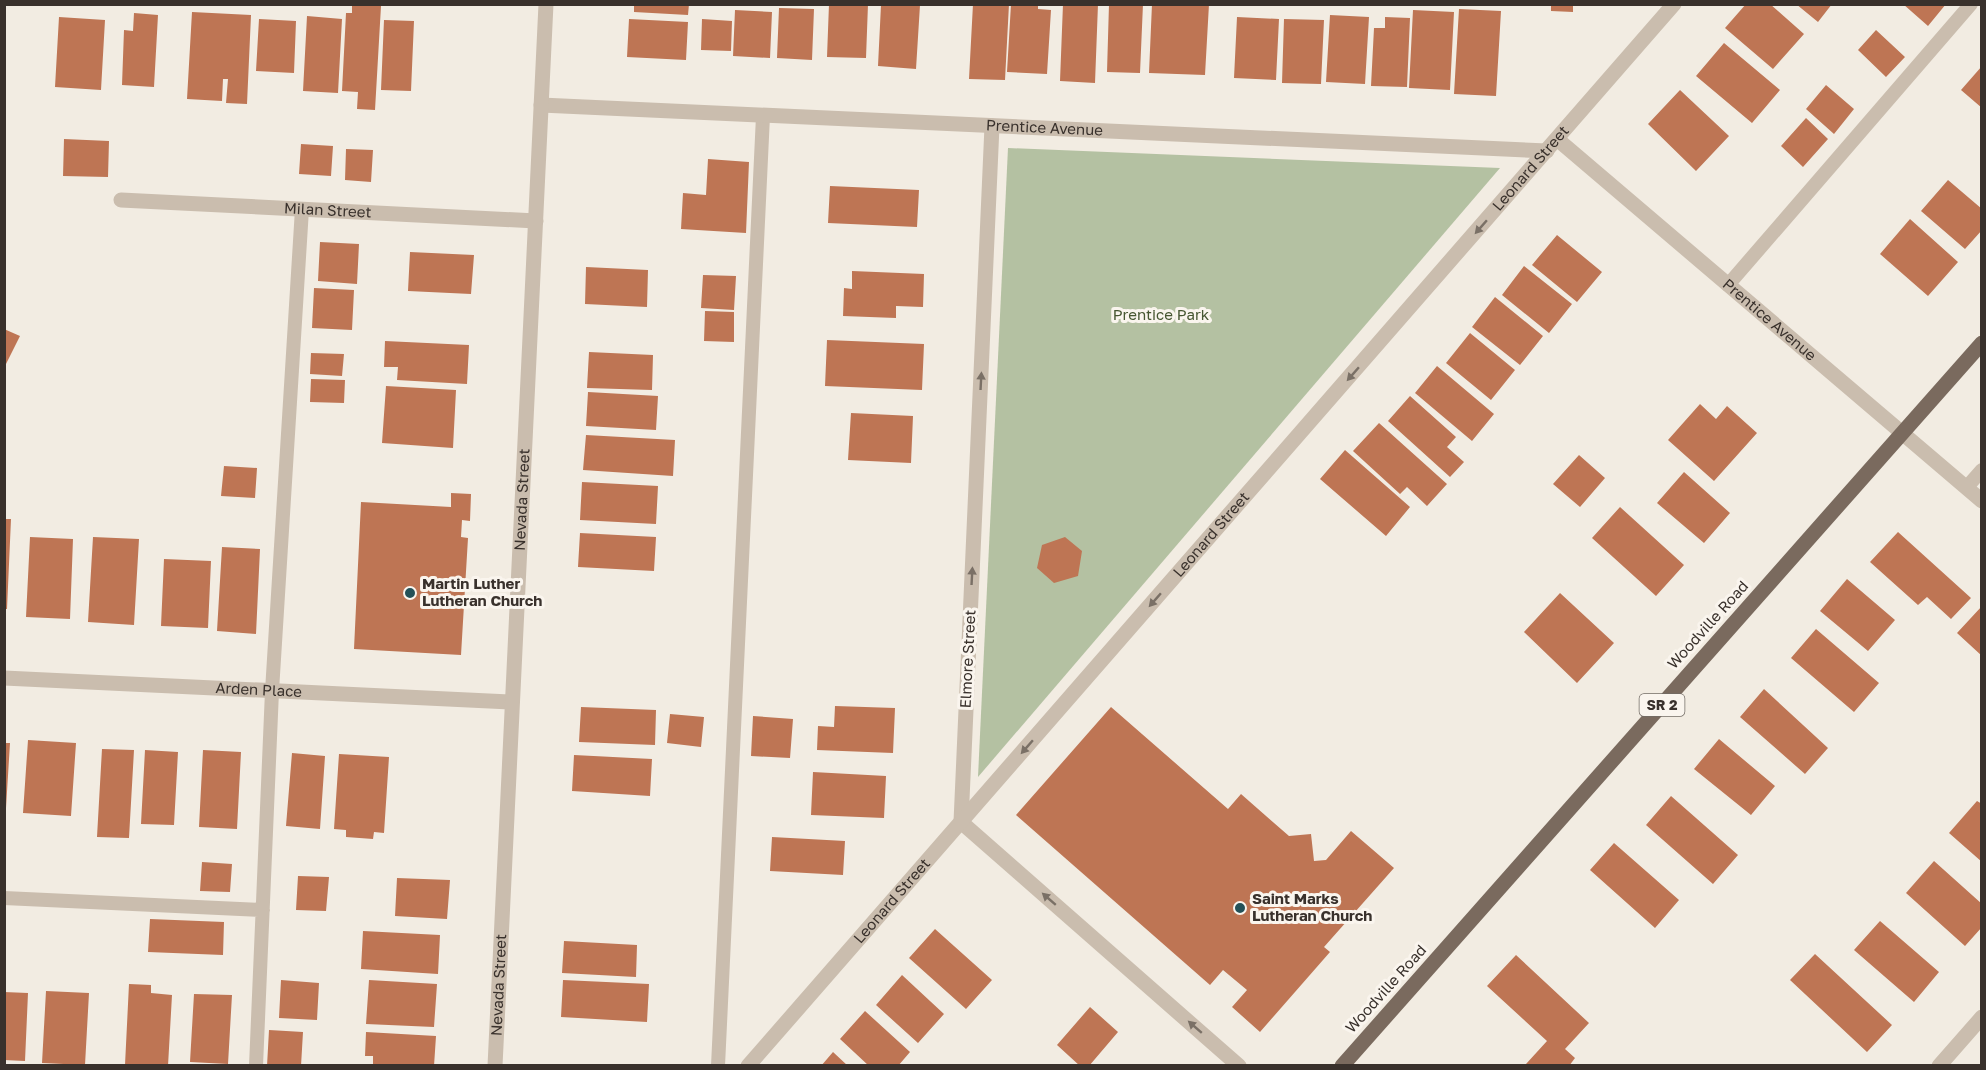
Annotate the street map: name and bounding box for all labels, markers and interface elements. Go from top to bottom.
street label: Prentice Avenue [986,115,1104,139]
street label: Leonard Street [1488,121,1572,214]
street label: Milan Street [284,198,372,221]
one-way arrow [1475,219,1488,234]
street label: Prentice Avenue [1720,274,1821,364]
park label: Prentice Park [1113,305,1210,323]
one-way arrow [1347,366,1360,381]
one-way arrow [976,371,985,390]
street label: Nevada Street [510,448,533,551]
street label: Leonard Street [1169,488,1253,580]
one-way arrow [967,566,977,585]
place label: Martin Luther Lutheran Church [422,574,542,609]
street label: Woodville Road [1663,577,1751,672]
marker: Martin Luther Lutheran Church [403,586,417,600]
one-way arrow [1149,592,1162,607]
street label: Elmore Street [955,609,979,709]
street label: Arden Place [215,678,303,700]
road number: SR 2 [1640,694,1684,716]
one-way arrow [1020,739,1034,754]
street label: Leonard Street [849,854,933,947]
place label: Saint Marks Lutheran Church [1252,889,1372,924]
one-way arrow [1041,892,1056,906]
marker: Saint Marks Lutheran Church [1233,901,1247,915]
street label: Nevada Street [486,934,509,1037]
street label: Woodville Road [1341,941,1429,1036]
one-way arrow [1188,1021,1203,1034]

